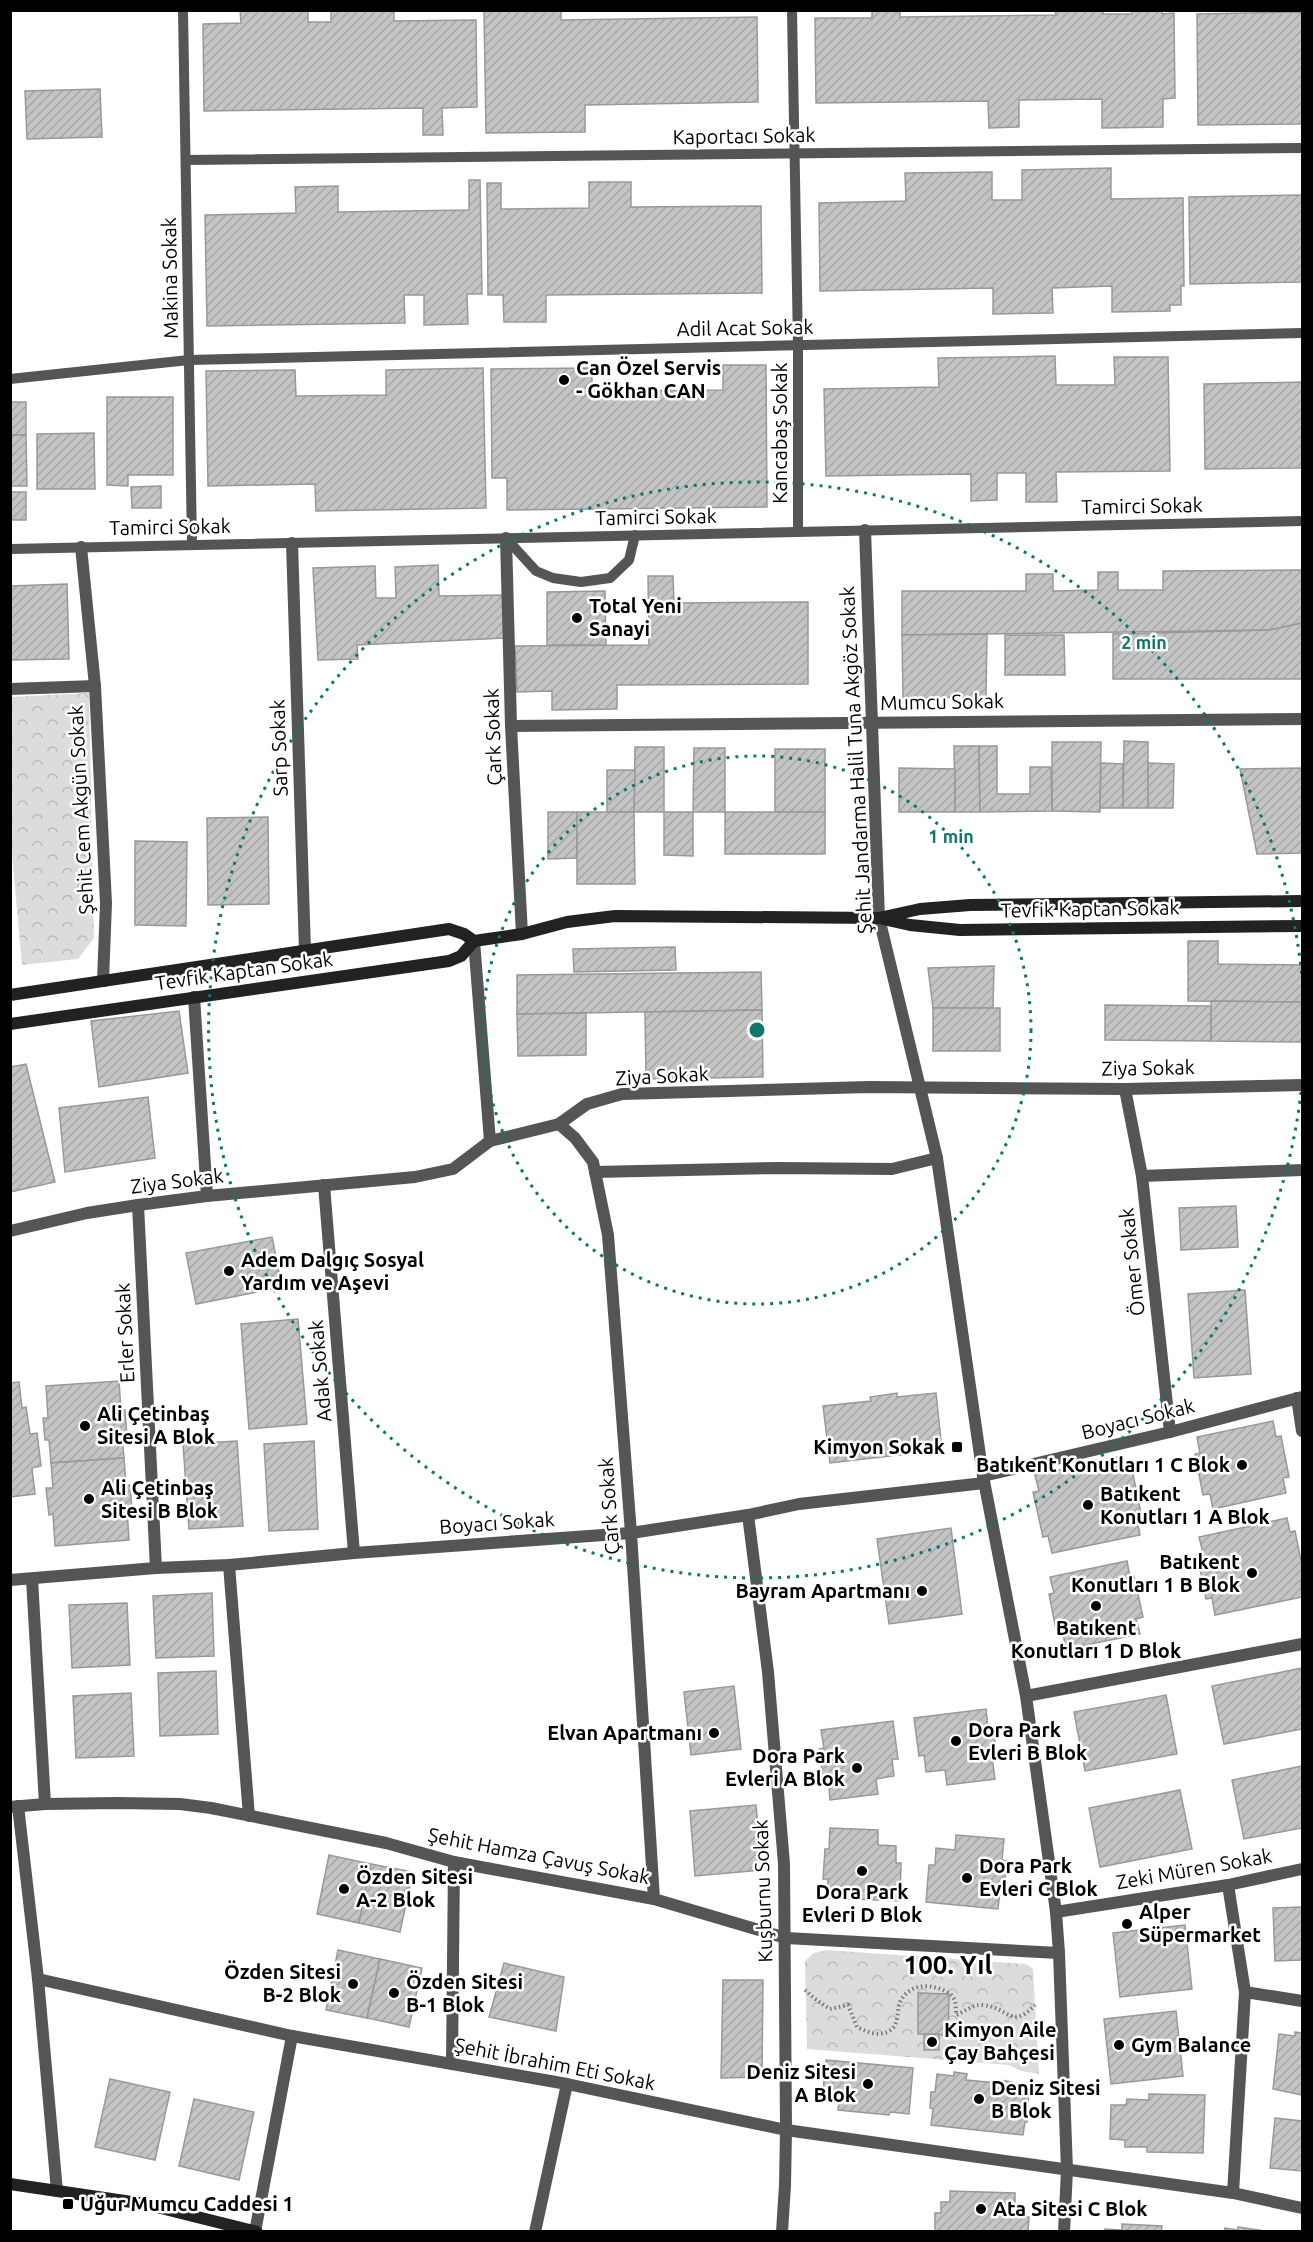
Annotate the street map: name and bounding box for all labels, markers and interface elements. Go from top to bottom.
street label: Kaportacı Sokak [672,123,816,148]
street label: Makina Sokak [157,217,182,339]
street label: Adil Acat Sokak [676,315,814,340]
place label: Can Özel Servis - Gökhan CAN [576,356,721,402]
street label: Kancabaş Sokak [768,362,791,504]
marker: Can Özel Servis - Gökhan CAN [557,373,571,387]
street label: Tamirci Sokak [1081,493,1203,518]
street label: Tamirci Sokak [595,504,717,529]
street label: Tamirci Sokak [109,514,231,539]
street label: Şehit Jandarma Halil Tuna Akgöz Sokak [835,586,876,934]
place label: Total Yeni Sanayi [589,594,682,640]
marker: Total Yeni Sanayi [570,611,584,625]
text: 2 min [1121,632,1167,652]
street label: Çark Sokak [479,688,506,786]
street label: Mumcu Sokak [880,689,1004,714]
street label: Sarp Sokak [265,699,292,797]
street label: Şehit Cem Akgün Sokak [64,705,97,915]
text: 1 min [928,826,974,846]
street label: Tevfik Kaptan Sokak [1000,895,1180,922]
street label: Tevfik Kaptan Sokak [154,947,334,994]
centre of rings [747,1020,767,1040]
street label: Ziya Sokak [1101,1055,1195,1080]
street label: Ziya Sokak [615,1062,709,1089]
street label: Ziya Sokak [129,1163,225,1198]
street label: Ömer Sokak [1114,1207,1149,1317]
place label: Adem Dalgıç Sosyal Yardım ve Aşevi [241,1248,424,1294]
marker: Adem Dalgıç Sosyal Yardım ve Aşevi [222,1264,236,1278]
street label: Erler Sokak [110,1283,139,1384]
street label: Adak Sokak [304,1319,335,1423]
street label: Boyacı Sokak [1079,1393,1197,1444]
place label: Ali Çetinbaş Sitesi A Blok [97,1402,215,1448]
marker: Ali Çetinbaş Sitesi A Blok [78,1419,92,1433]
place label: Kimyon Sokak [813,1435,945,1458]
marker: Kimyon Sokak [950,1440,964,1454]
place label: Batıkent Konutları 1 C Blok [976,1453,1230,1476]
street label: Çark Sokak [594,1457,623,1555]
marker: Batıkent Konutları 1 C Blok [1235,1458,1249,1472]
place label: Ali Çetinbaş Sitesi B Blok [101,1476,218,1522]
place label: Batıkent Konutları 1 A Blok [1100,1482,1270,1528]
marker: Ali Çetinbaş Sitesi B Blok [82,1492,96,1506]
marker: Batıkent Konutları 1 A Blok [1081,1498,1095,1512]
street label: Boyacı Sokak [438,1507,555,1538]
place label: Batıkent Konutları 1 B Blok [1071,1550,1240,1596]
marker: Batıkent Konutları 1 B Blok [1245,1566,1259,1580]
place label: Bayram Apartmanı [735,1579,910,1602]
marker: Bayram Apartmanı [915,1584,929,1598]
marker: Batıkent Konutları 1 D Blok [1089,1599,1103,1613]
place label: Batıkent Konutları 1 D Blok [1011,1616,1181,1662]
place label: Dora Park Evleri B Blok [968,1718,1087,1764]
place label: Elvan Apartmanı [547,1721,702,1744]
marker: Elvan Apartmanı [707,1726,721,1740]
marker: Dora Park Evleri B Blok [949,1734,963,1748]
place label: Dora Park Evleri A Blok [725,1744,845,1790]
marker: Dora Park Evleri A Blok [850,1761,864,1775]
street label: Kuşburnu Sokak [749,1819,776,1963]
street label: Şehit Hamza Çavuş Sokak [426,1823,652,1888]
street label: Zeki Müren Sokak [1114,1843,1274,1894]
place label: Dora Park Evleri C Blok [979,1854,1098,1900]
marker: Dora Park Evleri D Blok [855,1864,869,1878]
place label: Özden Sitesi A-2 Blok [356,1865,473,1911]
marker: Dora Park Evleri C Blok [960,1871,974,1885]
place label: Dora Park Evleri D Blok [802,1880,922,1926]
marker: Özden Sitesi A-2 Blok [337,1882,351,1896]
place label: Alper Süpermarket [1139,1900,1261,1946]
marker: Alper Süpermarket [1120,1917,1134,1931]
district label: 100. Yıl [904,1950,993,1979]
place label: Özden Sitesi B-2 Blok [224,1960,341,2006]
place label: Özden Sitesi B-1 Blok [406,1970,523,2016]
marker: Özden Sitesi B-2 Blok [346,1977,360,1991]
marker: Özden Sitesi B-1 Blok [387,1986,401,2000]
place label: Kimyon Aile Çay Bahçesi [944,2018,1056,2064]
street label: Şehit İbrahim Eti Sokak [453,2033,658,2094]
place label: Gym Balance [1131,2033,1251,2056]
marker: Kimyon Aile Çay Bahçesi [925,2035,939,2049]
marker: Gym Balance [1112,2038,1126,2052]
place label: Deniz Sitesi A Blok [746,2060,856,2106]
place label: Deniz Sitesi B Blok [991,2076,1101,2122]
marker: Deniz Sitesi A Blok [861,2077,875,2091]
marker: Deniz Sitesi B Blok [972,2092,986,2106]
place label: Uğur Mumcu Caddesi 1 [80,2192,294,2215]
marker: Uğur Mumcu Caddesi 1 [61,2197,75,2211]
place label: Ata Sitesi C Blok [993,2197,1148,2220]
marker: Ata Sitesi C Blok [974,2202,988,2216]

